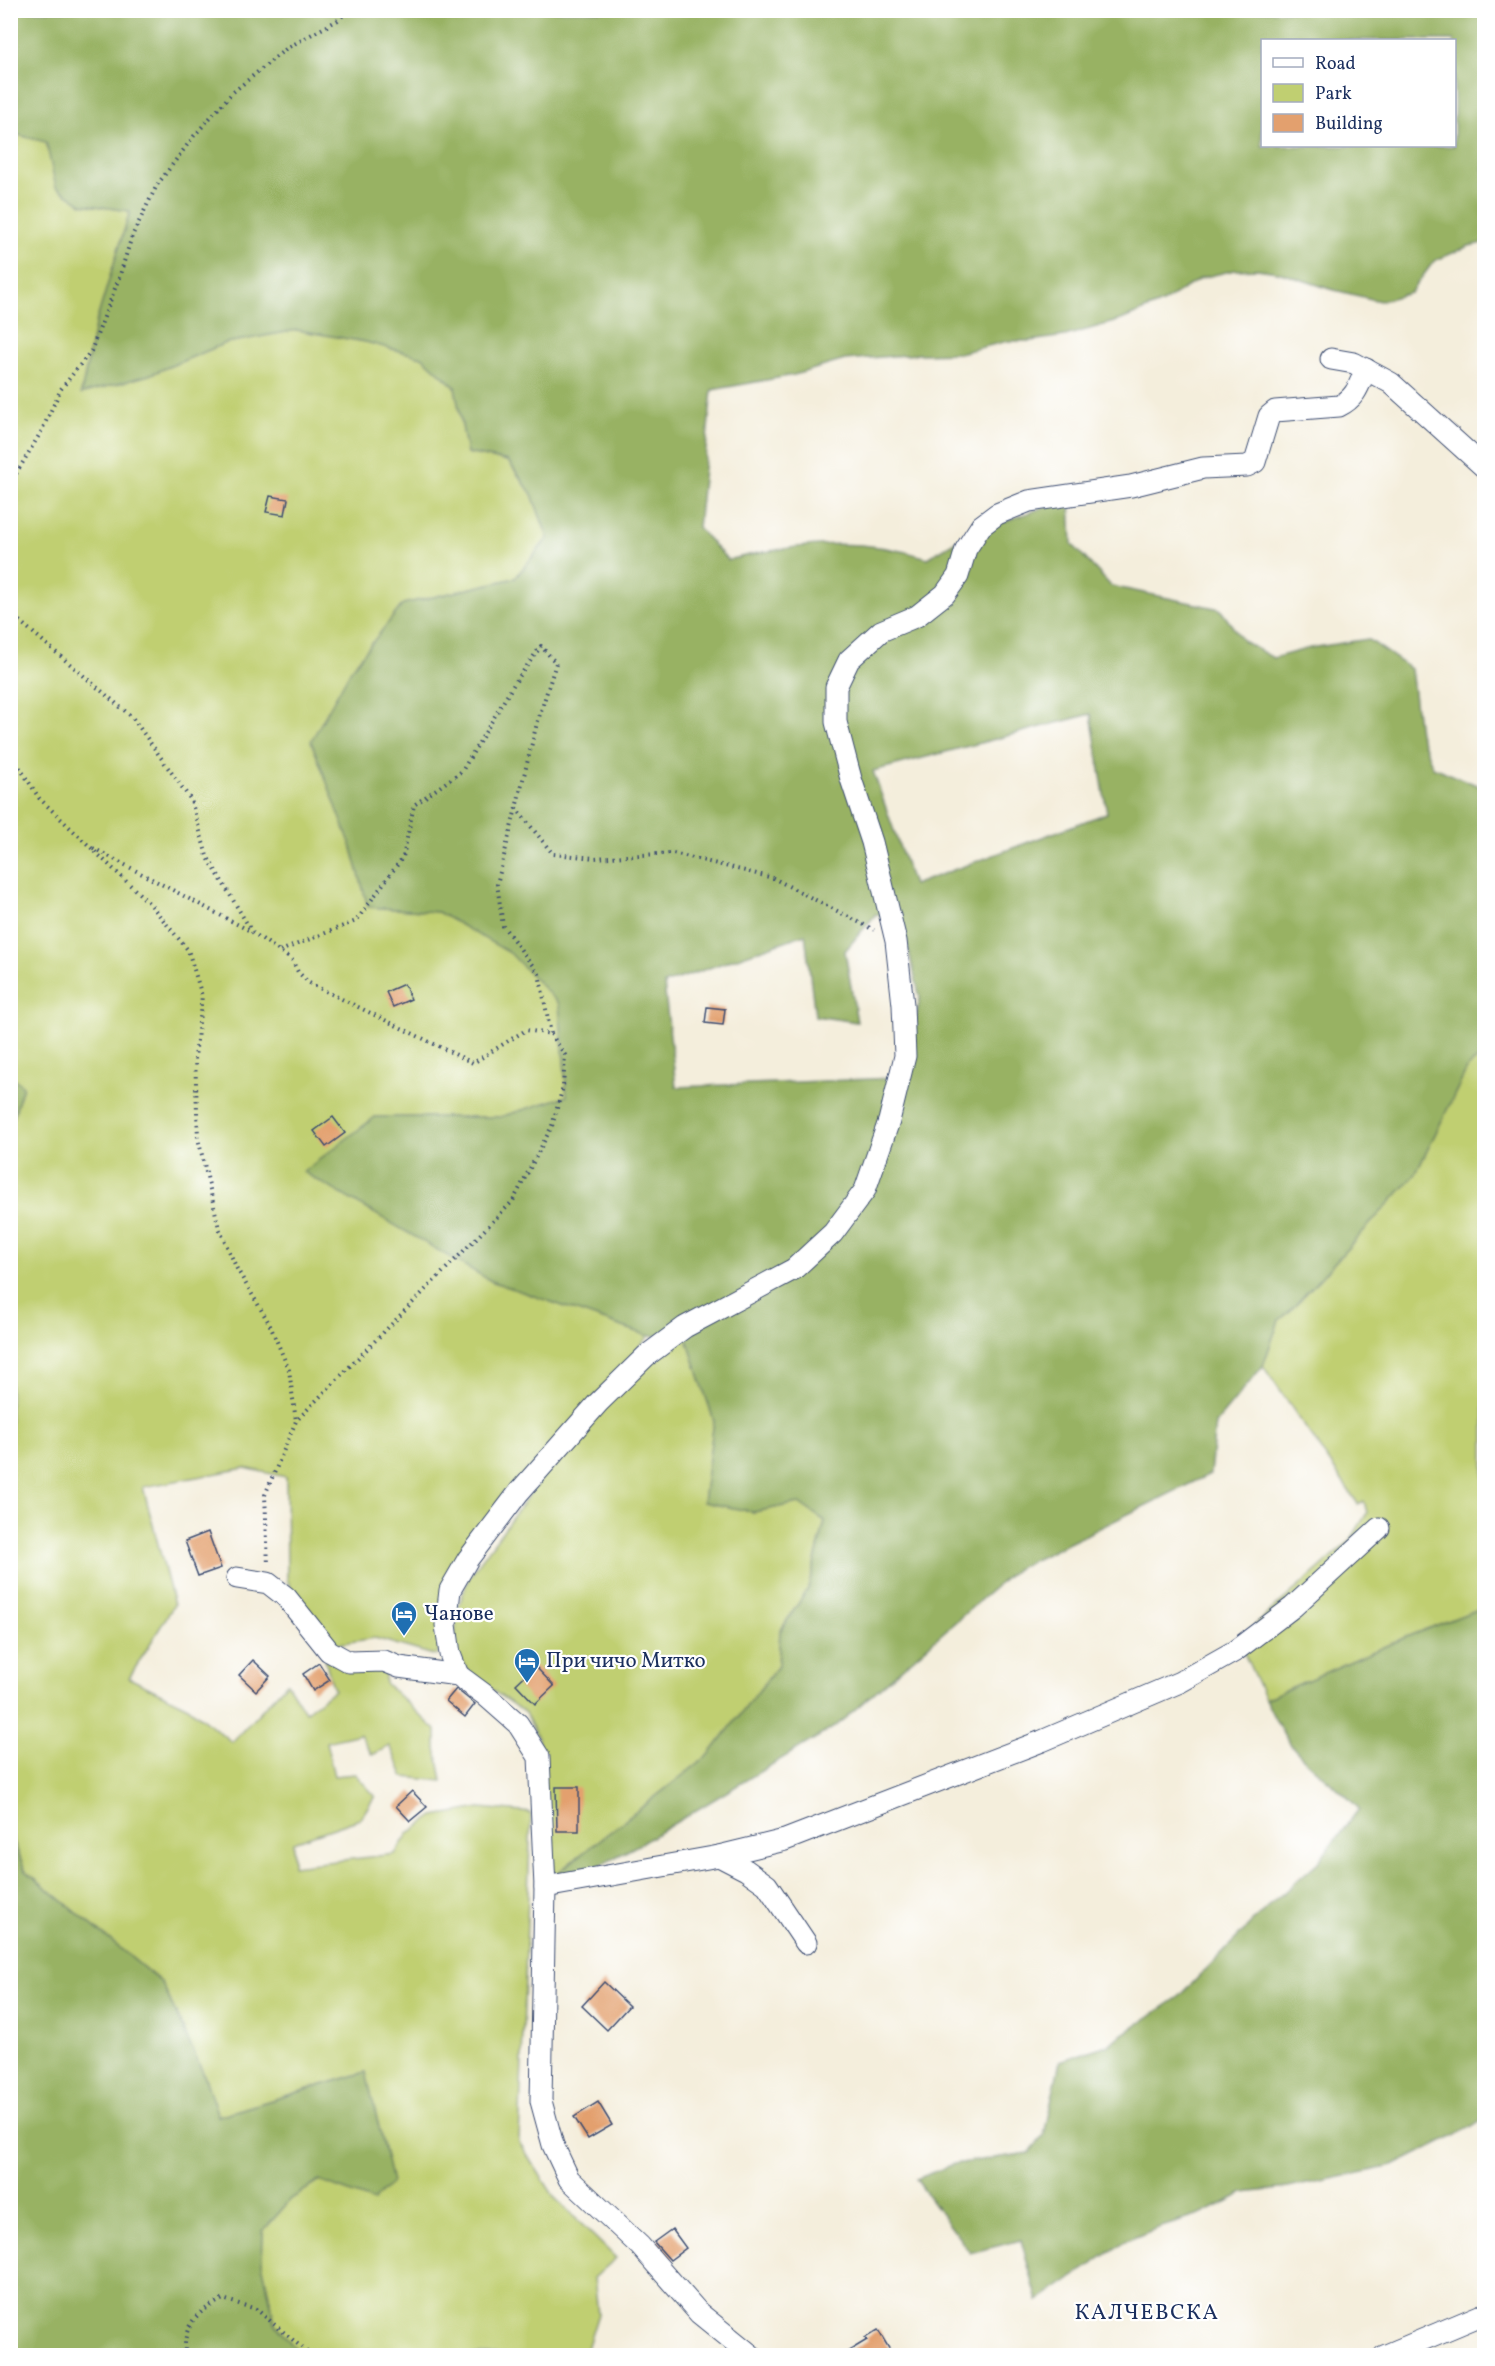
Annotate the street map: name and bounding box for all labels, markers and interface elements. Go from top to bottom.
legend [1261,39,1456,147]
text: Road [1315,52,1356,77]
text: Park [1315,82,1352,107]
text: Building [1315,112,1383,137]
hotel icon: Чанове [389,1599,419,1637]
place label: Чанове [424,1600,494,1629]
hotel icon: При чичо Митко [512,1646,542,1684]
place label: При чичо Митко [546,1647,706,1676]
district label: КАЛЧЕВСКА [1075,2298,1219,2329]

